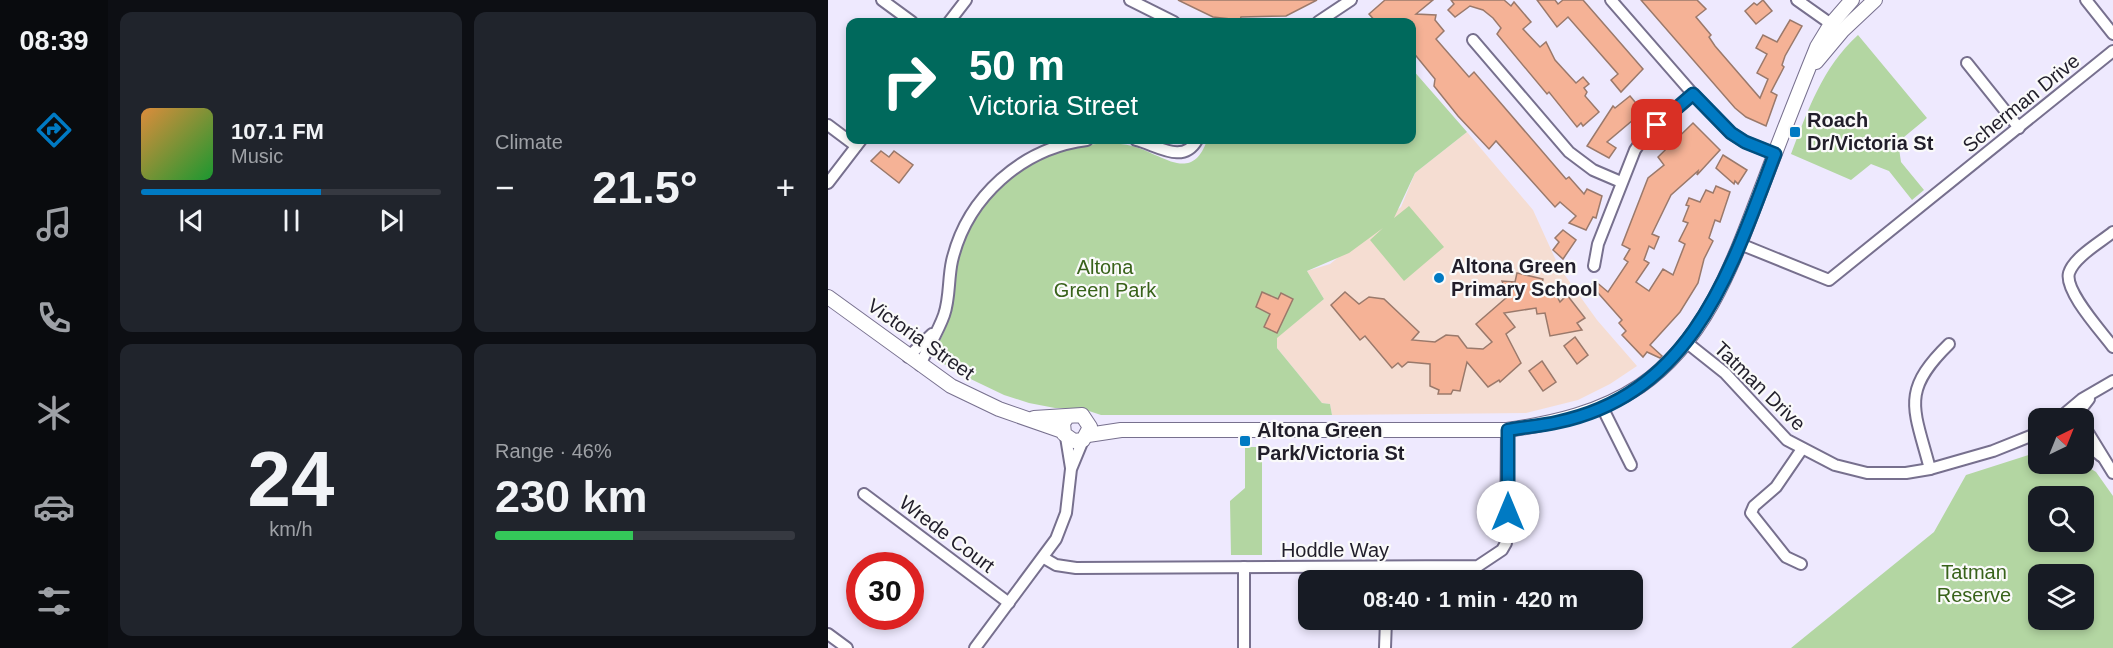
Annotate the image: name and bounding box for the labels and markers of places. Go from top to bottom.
pin [1631,99,1682,150]
place label: Roach Dr/Victoria St [1807,109,1934,154]
marker: Roach Dr/Victoria St [1788,125,1802,139]
place label: Altona Green Primary School [1451,255,1598,300]
marker: Altona Green Primary School [1432,271,1446,285]
place label: Altona Green Park/Victoria St [1257,419,1405,464]
marker: Altona Green Park/Victoria St [1238,434,1252,448]

